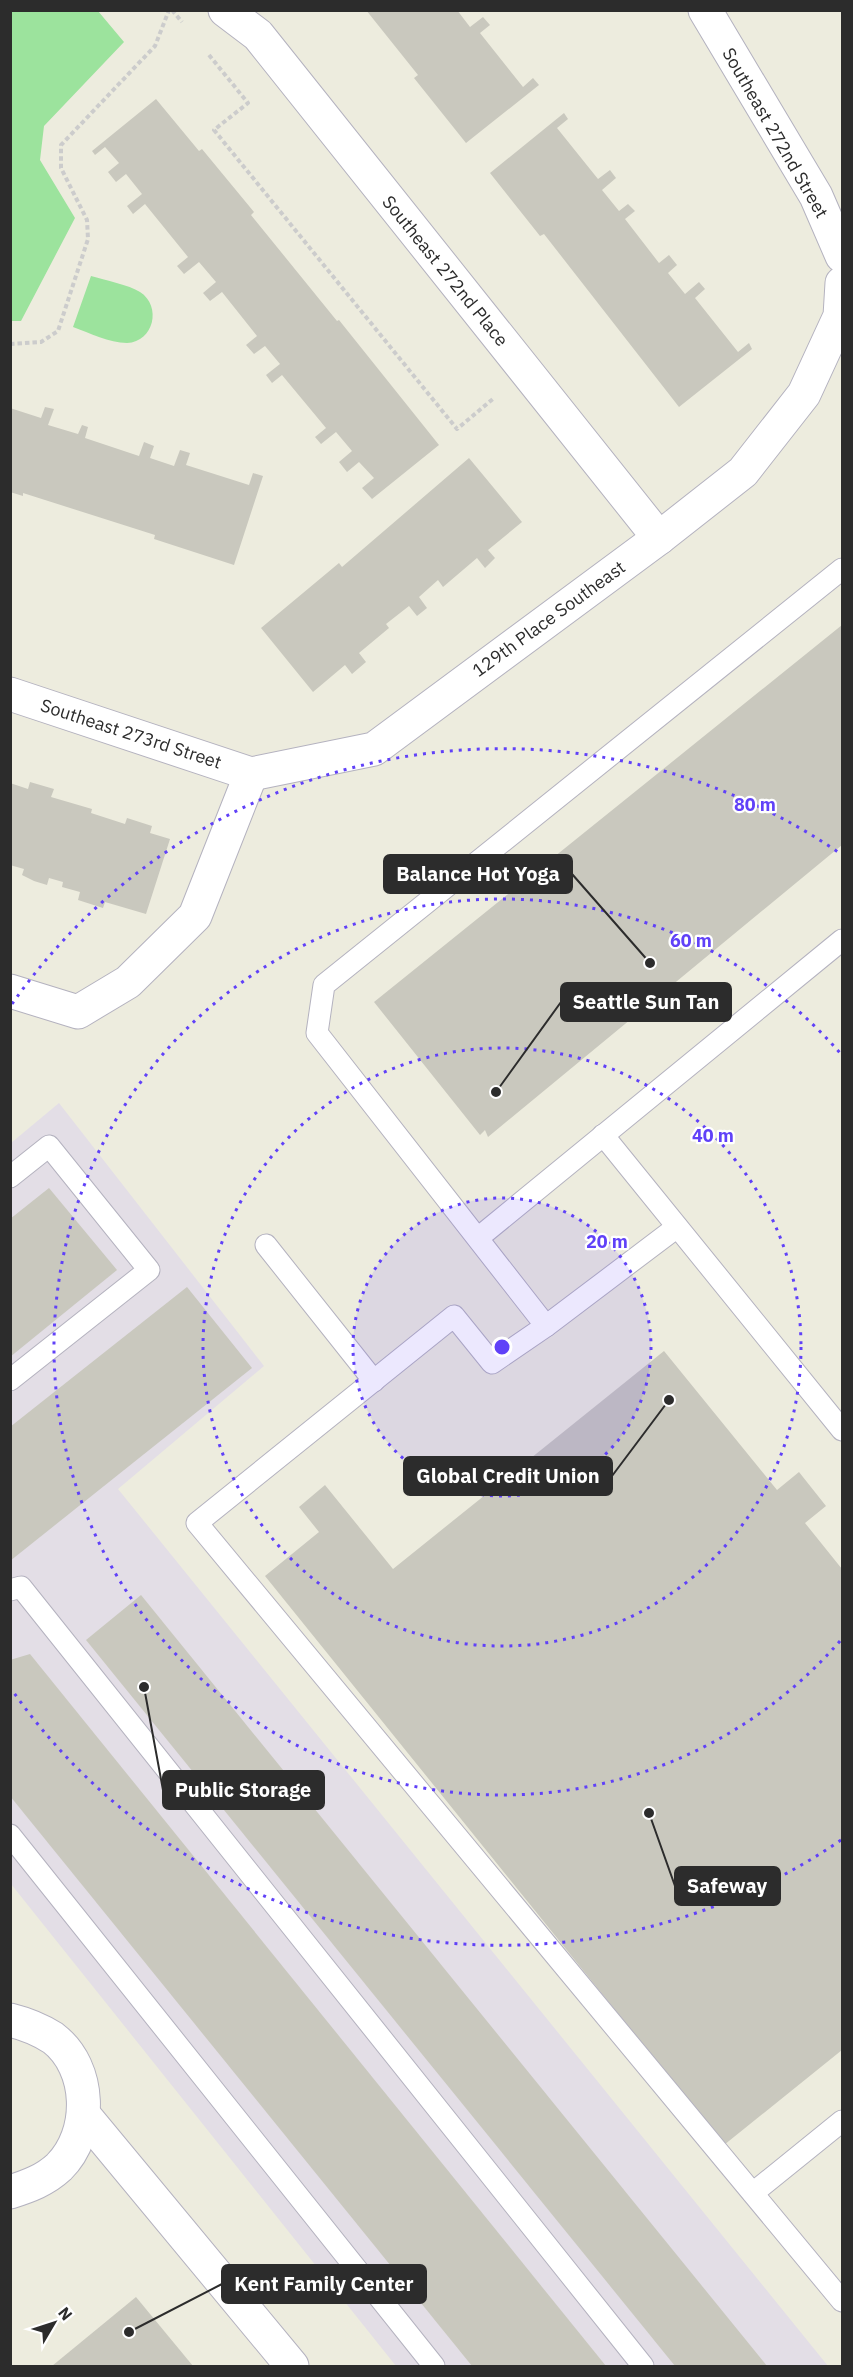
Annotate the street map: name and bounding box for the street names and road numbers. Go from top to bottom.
street label: Southeast 272nd Street [717,44,834,222]
street label: Southeast 272nd Place [377,191,513,351]
street label: 129th Place Southeast [468,555,630,682]
street label: Southeast 273rd Street [38,693,225,774]

